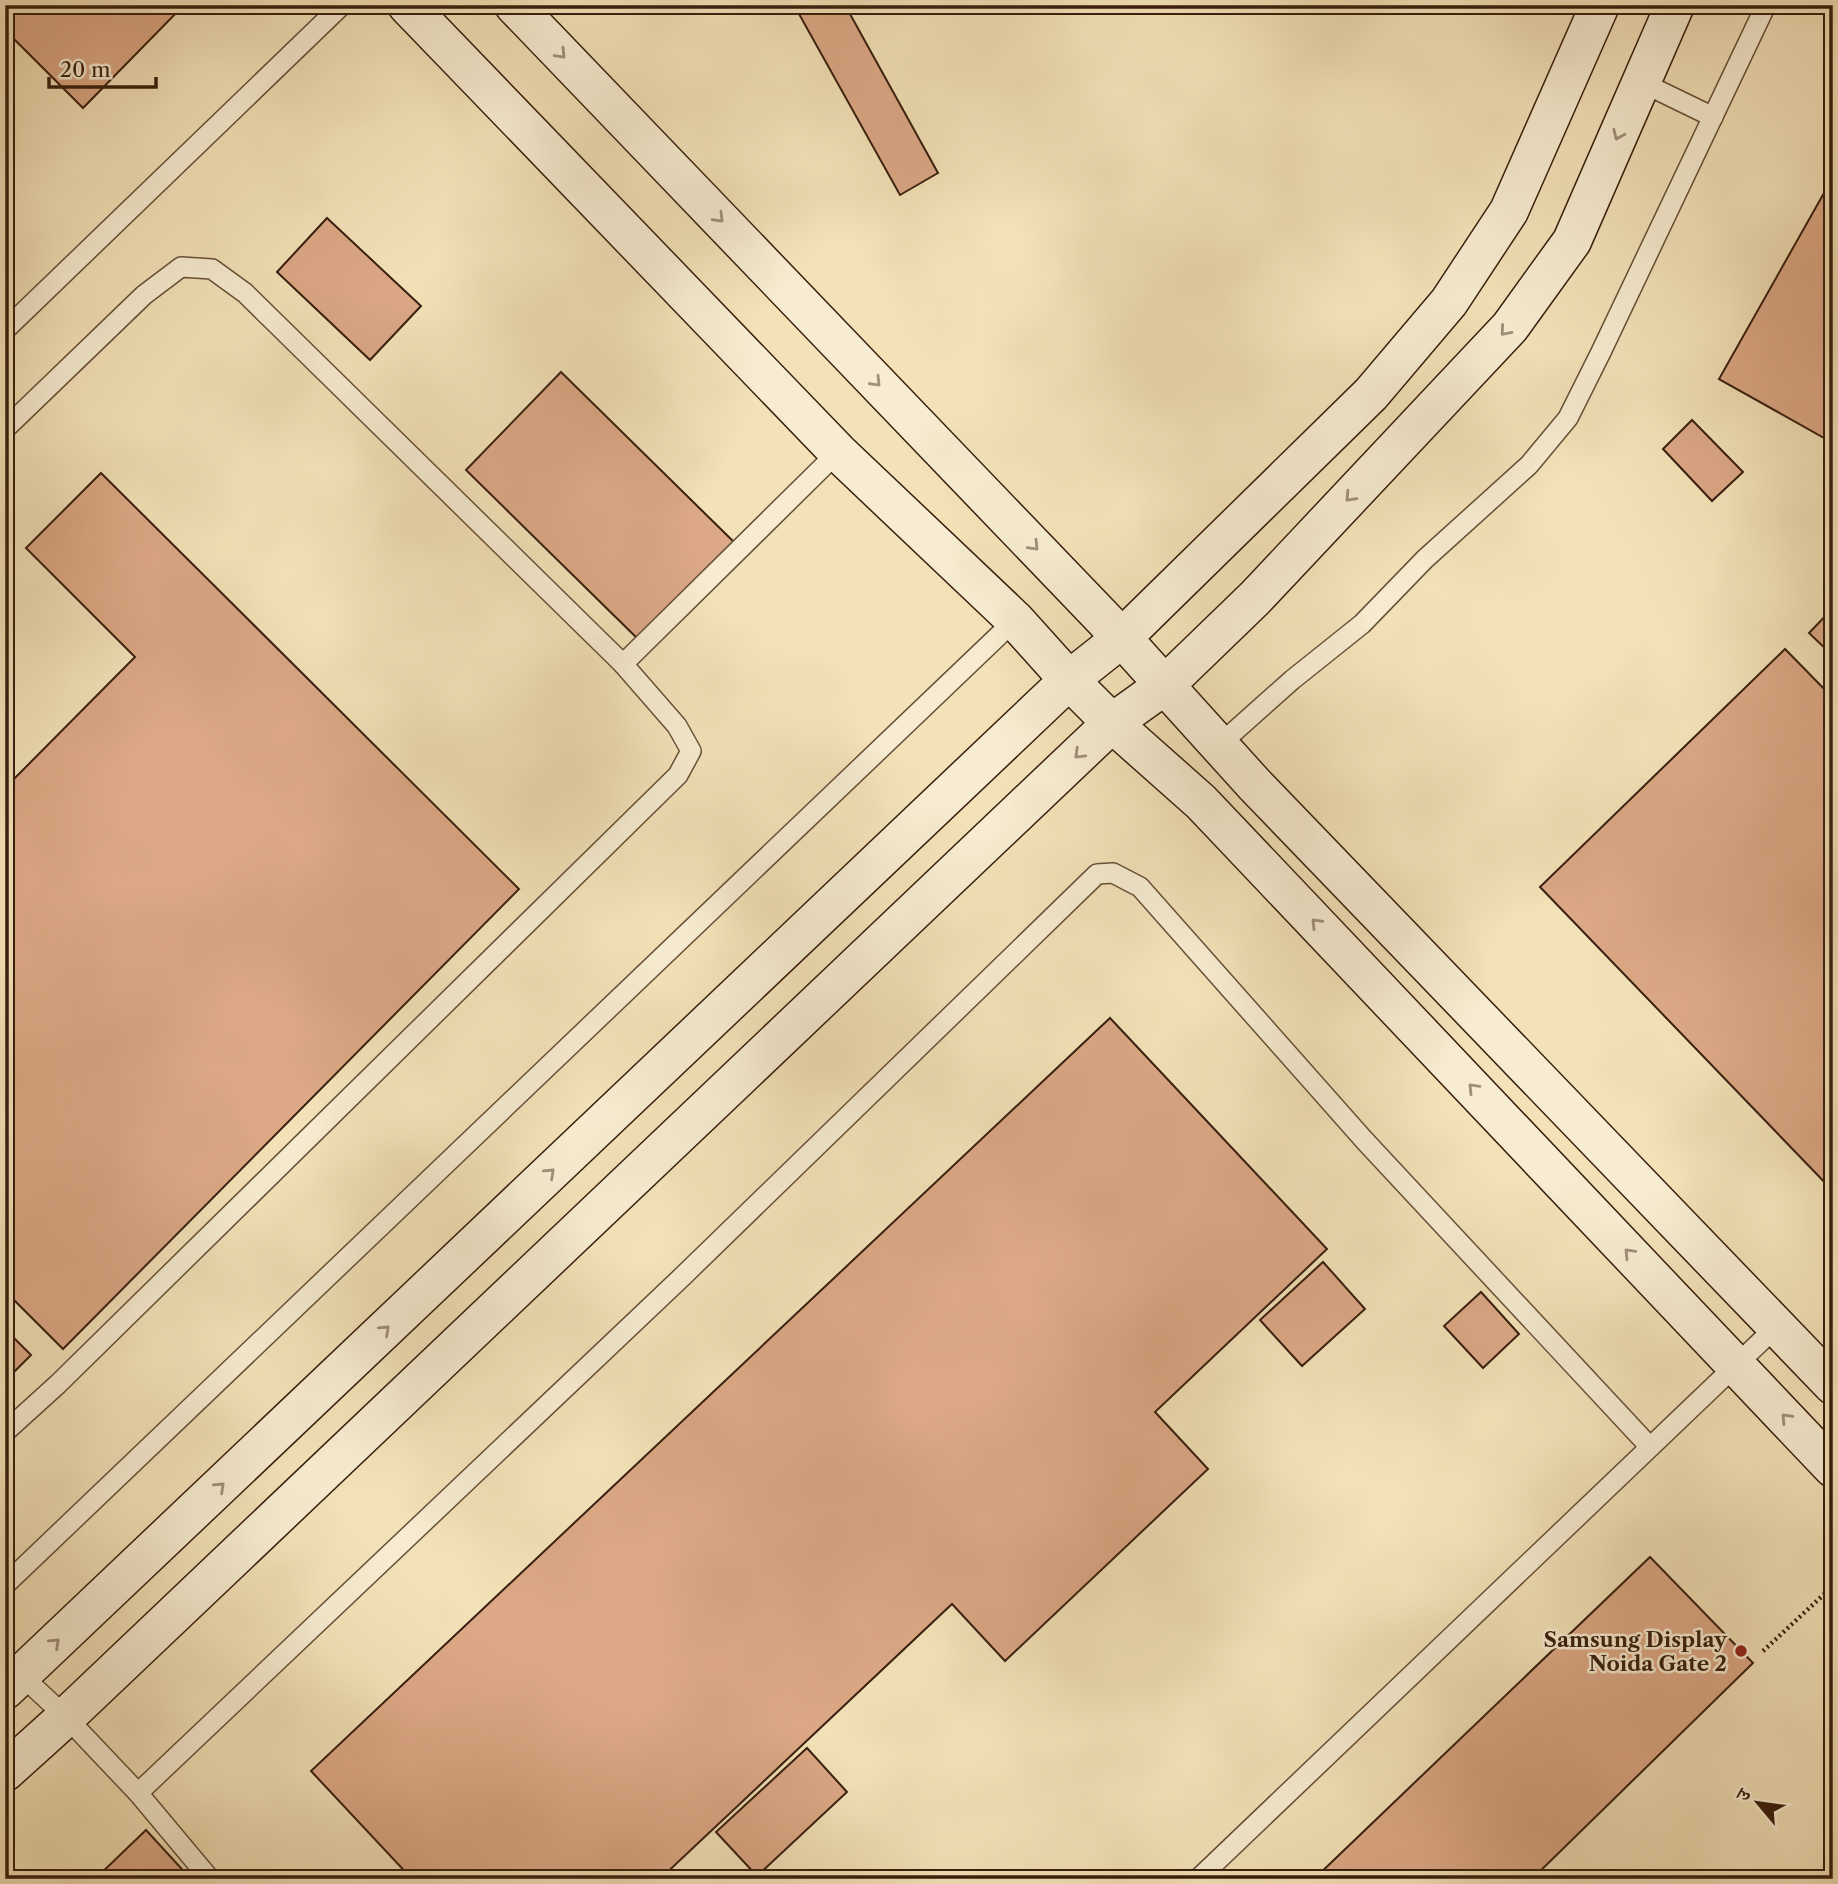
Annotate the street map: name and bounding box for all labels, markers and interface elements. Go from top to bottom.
scale bar [49,46,156,90]
one-way arrow [552,46,565,59]
text: 20 m [60,57,111,82]
one-way arrow [1612,128,1626,140]
one-way arrow [710,210,723,223]
one-way arrow [1501,323,1514,336]
one-way arrow [868,374,881,387]
one-way arrow [1346,489,1359,502]
one-way arrow [1026,538,1039,551]
one-way arrow [1074,746,1087,759]
one-way arrow [1312,918,1324,931]
one-way arrow [1468,1083,1481,1096]
one-way arrow [542,1169,555,1182]
one-way arrow [1625,1248,1638,1261]
one-way arrow [377,1326,390,1338]
one-way arrow [1781,1413,1794,1426]
one-way arrow [212,1482,225,1495]
place label: Samsung Display Noida Gate 2 [1544,1627,1728,1676]
one-way arrow [47,1639,60,1652]
marker: Samsung Display Noida Gate 2 [1733,1643,1749,1659]
north arrow [1722,1769,1792,1839]
text: उ [1730,1784,1757,1807]

